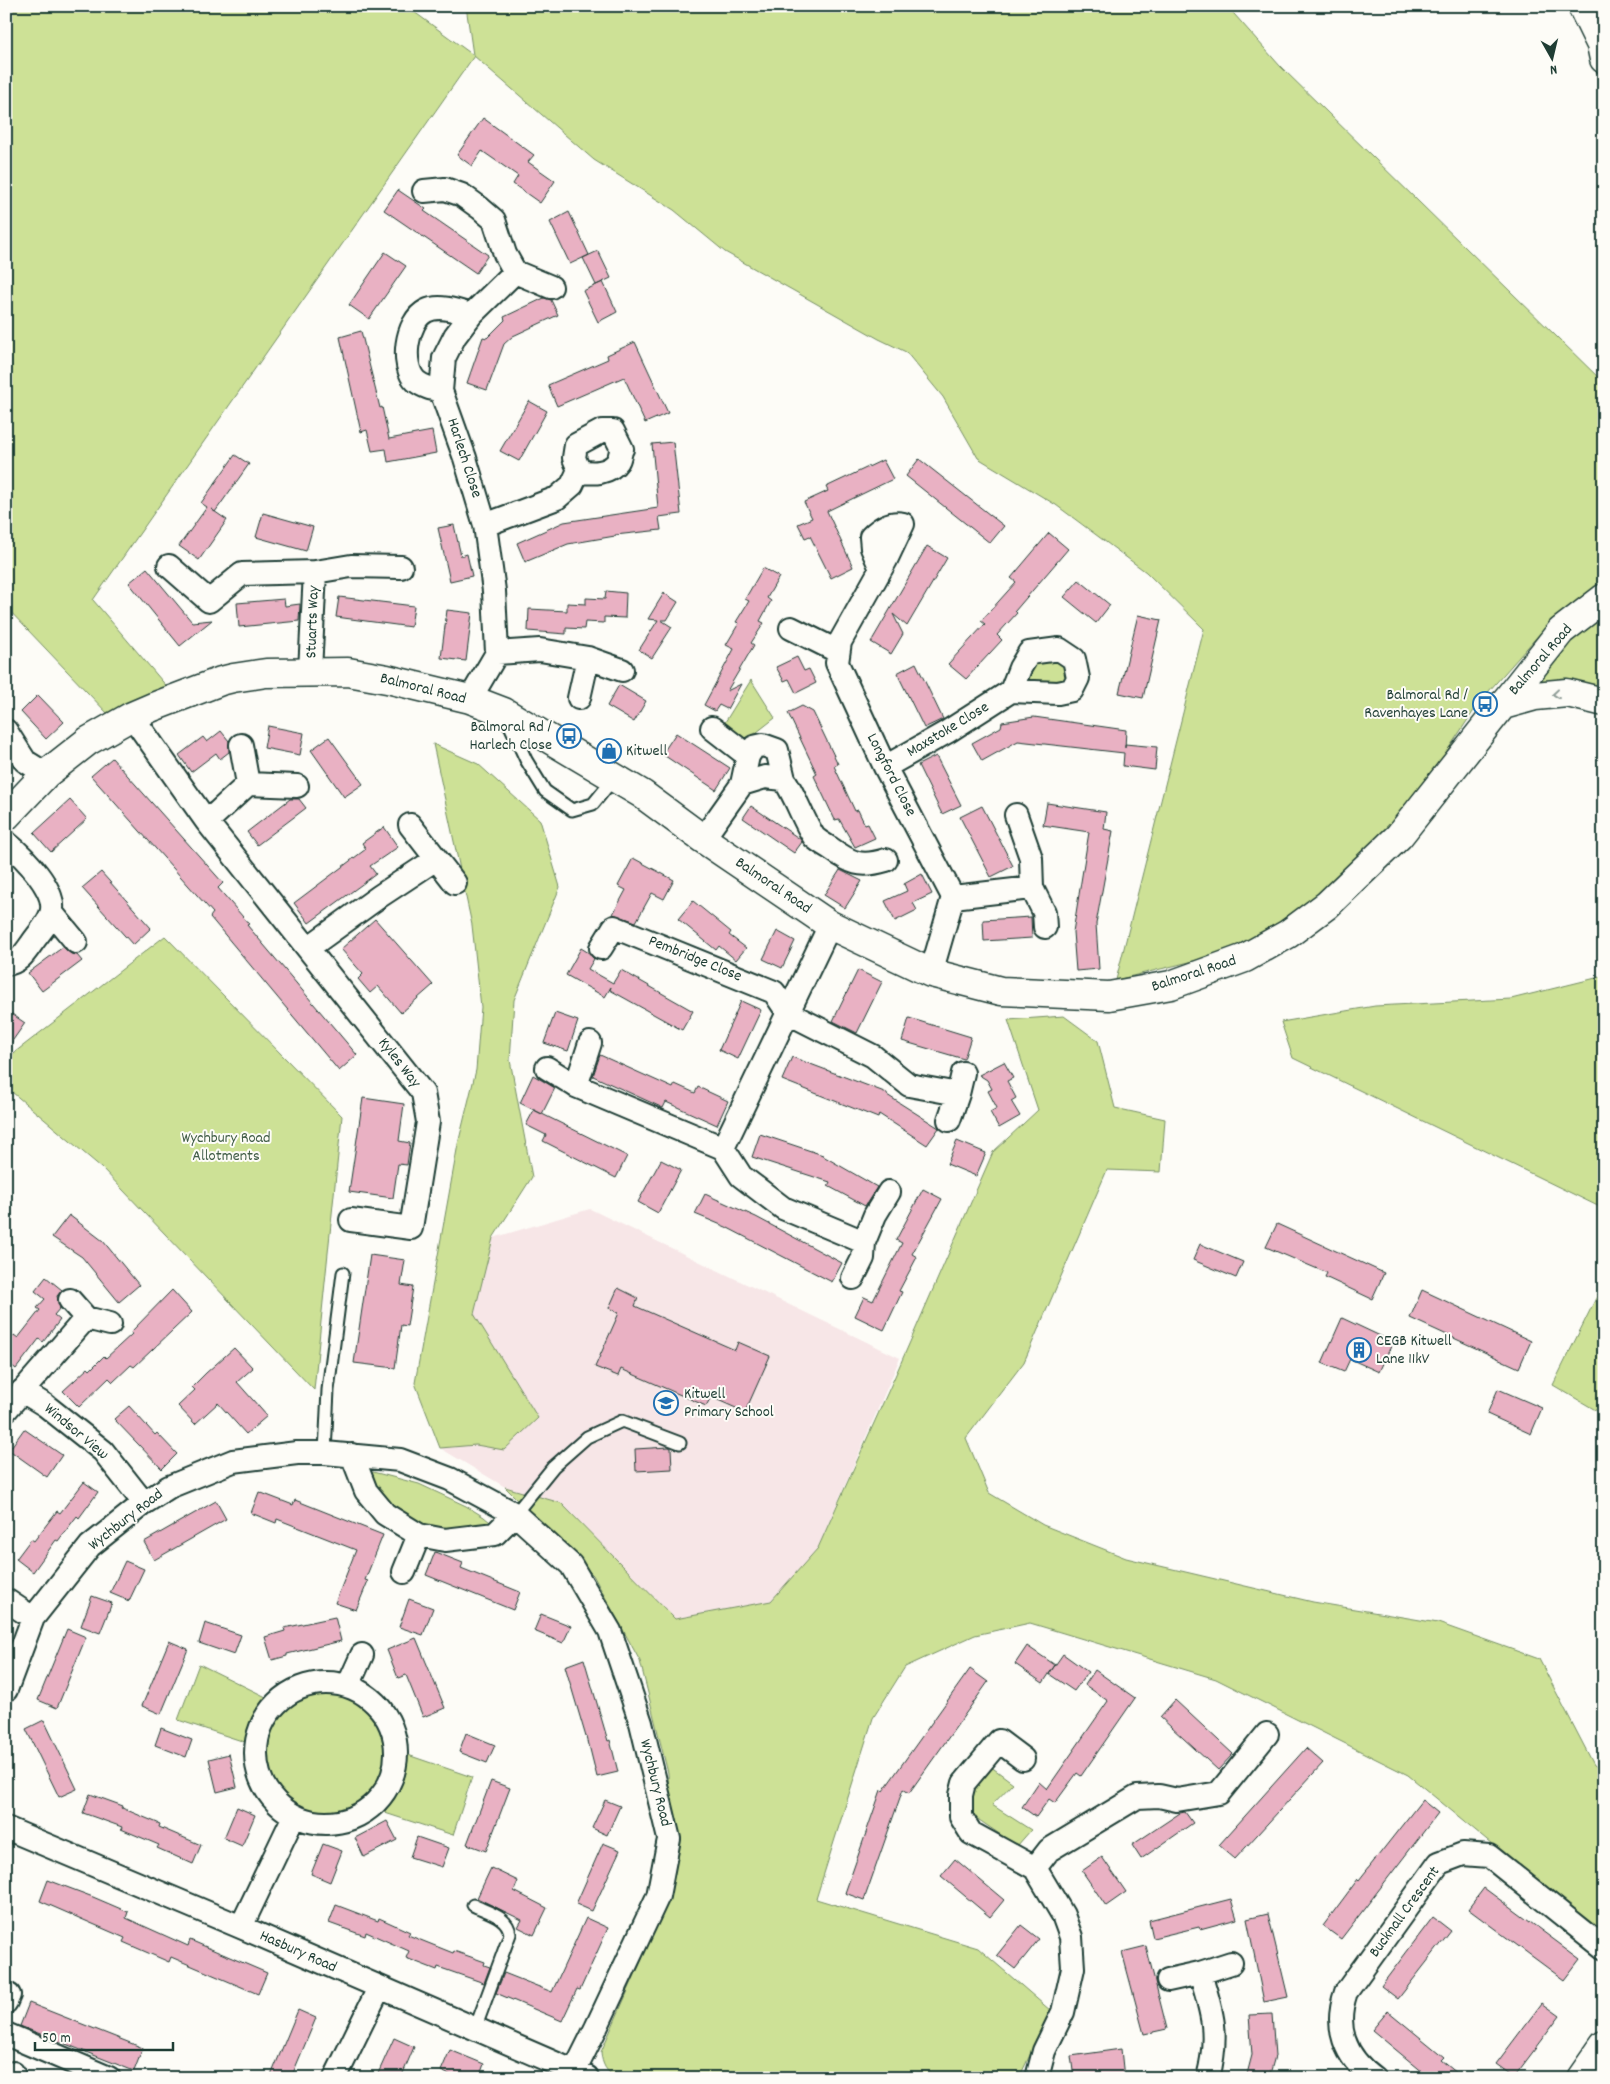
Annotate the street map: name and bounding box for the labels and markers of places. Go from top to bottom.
place label: Balmoral Rd / Ravenhayes Lane [1364,684,1468,725]
bus stop icon: Balmoral Rd / Ravenhayes Lane [1472,691,1498,717]
place label: Balmoral Rd / Harlech Close [469,716,552,757]
bus stop icon: Balmoral Rd / Harlech Close [556,723,582,749]
shop icon: Kitwell [596,738,622,764]
place label: Kitwell [626,740,667,763]
place label: CEGB Kitwell Lane 11kV [1376,1330,1452,1371]
building icon: CEGB Kitwell Lane 11kV [1346,1337,1372,1363]
place label: Kitwell Primary School [684,1383,774,1424]
school or university icon: Kitwell Primary School [653,1390,679,1416]

